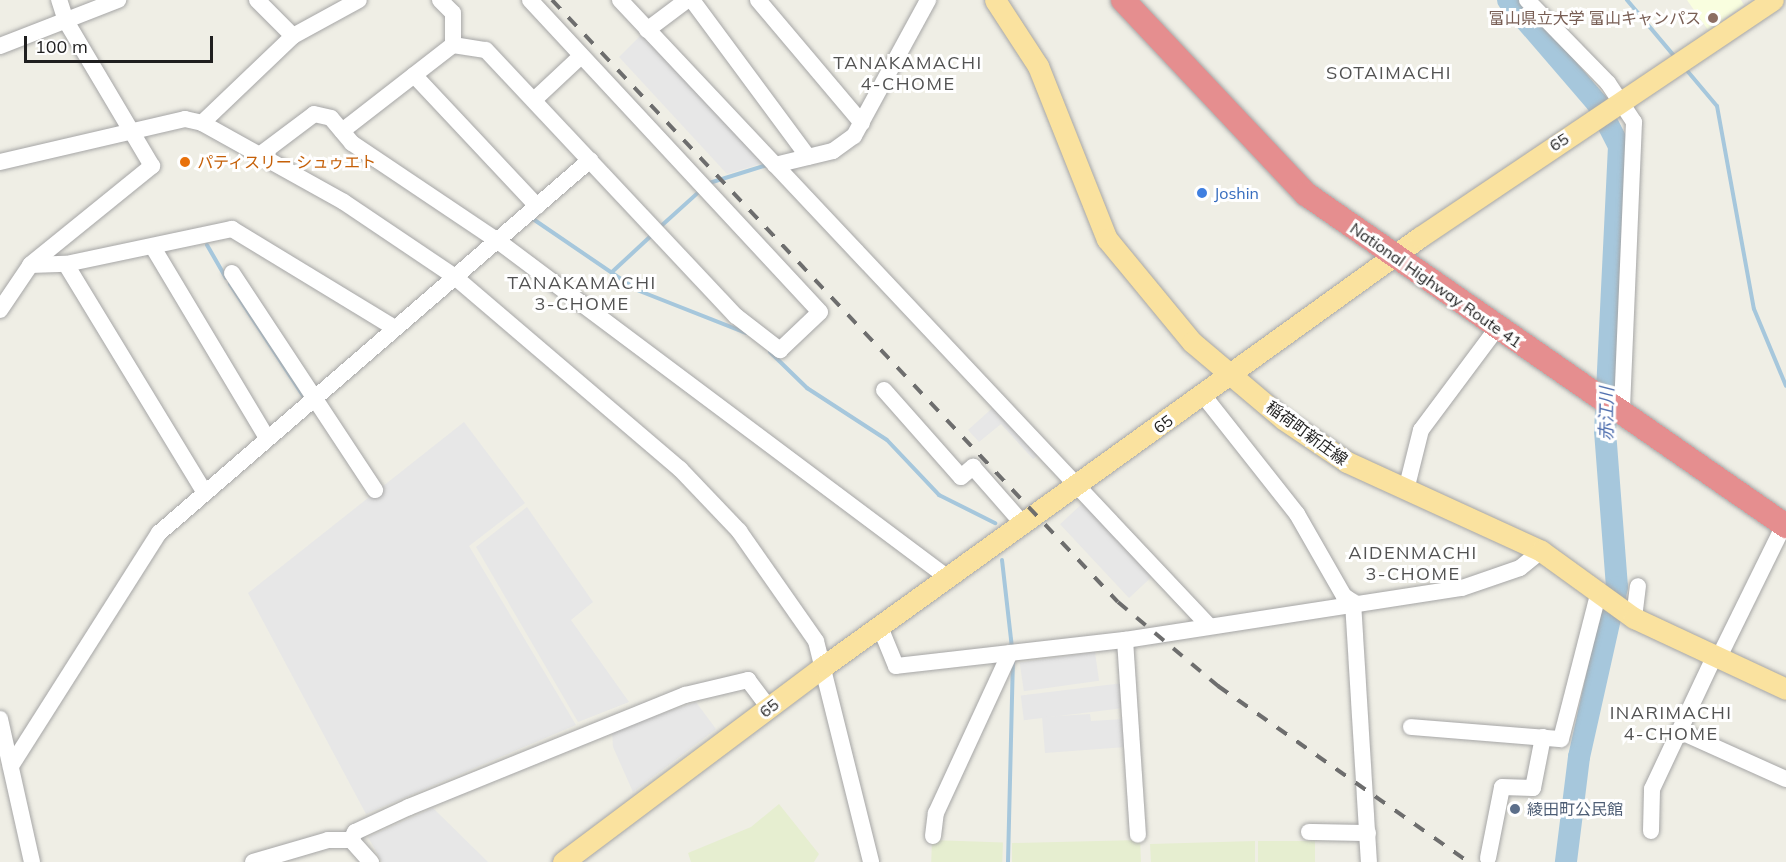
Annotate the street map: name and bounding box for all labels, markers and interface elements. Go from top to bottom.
place label: 富山県立大学 富山キャンパス [1489,8,1701,28]
marker: 富山県立大学 富山キャンパス [1706,11,1720,25]
scale bar [27,24,216,62]
text: 100 m [35,35,88,58]
district label: TANAKAMACHI 4-CHOME [833,53,983,96]
district label: SOTAIMACHI [1326,62,1452,84]
street label: 65 [1546,129,1572,155]
place label: パティスリー シュゥエト [197,152,377,172]
marker: パティスリー シュゥエト [178,155,192,169]
place label: Joshin [1214,183,1259,203]
marker: Joshin [1195,186,1209,200]
street label: National Highway Route 41 [1347,218,1525,352]
district label: TANAKAMACHI 3-CHOME [507,273,657,316]
water label: 赤江川 [1596,387,1618,441]
street label: 稲荷町新庄線 [1263,397,1351,469]
street label: 65 [1150,411,1176,437]
district label: AIDENMACHI 3-CHOME [1348,543,1478,586]
street label: 65 [756,695,782,721]
district label: INARIMACHI 4-CHOME [1610,703,1732,746]
place label: 綾田町公民館 [1527,799,1623,819]
marker: 綾田町公民館 [1508,802,1522,816]

